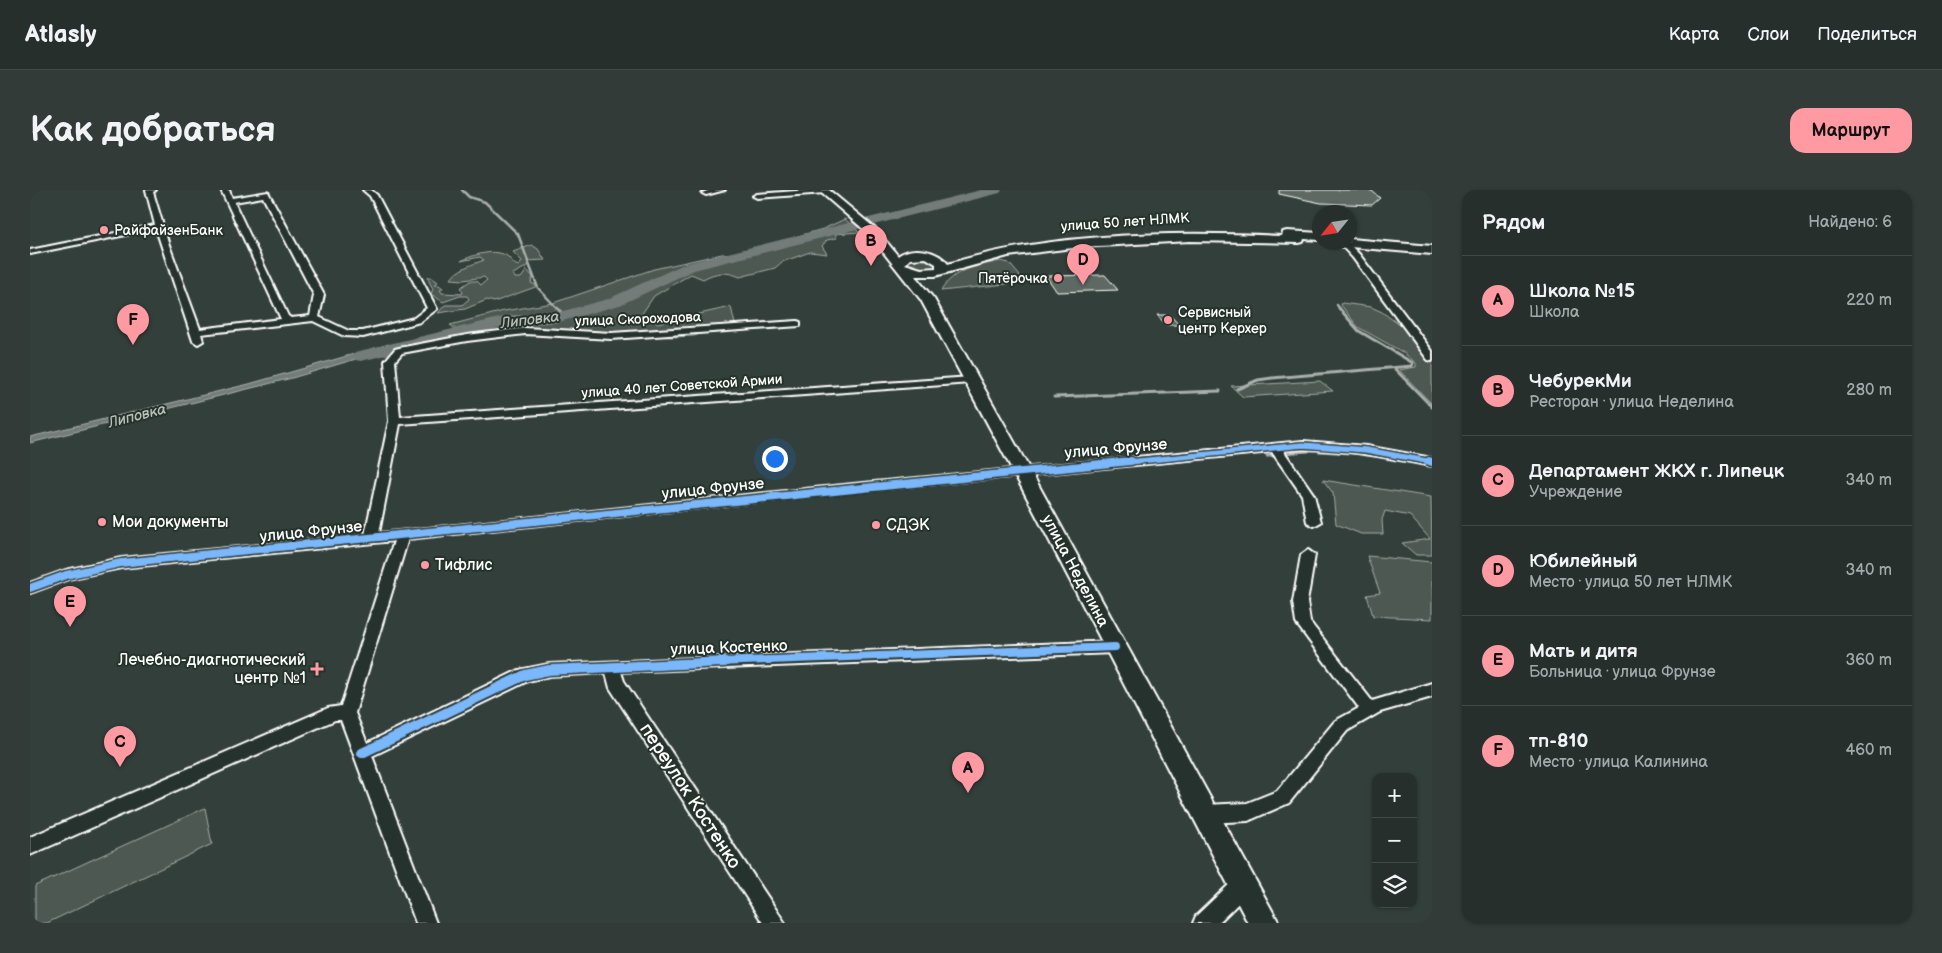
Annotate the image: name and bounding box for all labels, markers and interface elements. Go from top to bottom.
text: Atlasly [25,20,96,49]
text: Карта [1669,24,1719,45]
text: Слои [1747,24,1789,45]
text: Поделиться [1817,24,1917,45]
button: Маршрут [1790,108,1912,153]
text: Как добраться [30,109,276,152]
north arrow [1312,205,1357,250]
street label: улица 50 лет НЛМК [1060,209,1191,235]
text: Рядом [1482,210,1545,235]
text: Найдено: 6 [1808,213,1892,232]
place label: РайфайзенБанк [114,222,223,239]
marker: РайфайзенБанк [98,224,110,236]
pin: B [855,225,887,266]
pin: D [1067,244,1099,285]
place label: Пятёрочка [978,270,1049,287]
marker: Пятёрочка [1052,272,1064,284]
text: Школа №15 [1529,280,1635,303]
text: A [1493,291,1503,310]
text: 220 m [1846,291,1892,310]
text: Школа [1529,303,1579,322]
pin: F [117,304,149,345]
place label: Сервисный центр Керхер [1178,304,1267,337]
water label: Липовка [498,307,561,333]
street label: улица Скороходова [575,308,702,330]
marker: Сервисный центр Керхер [1162,314,1174,326]
street label: улица 40 лет Советской Армии [581,370,783,402]
text: ЧебурекМи [1529,370,1632,393]
text: B [1492,381,1504,400]
text: 280 m [1846,381,1892,400]
text: Ресторан · улица Неделина [1529,393,1734,412]
water label: Липовка [105,400,168,433]
street label: улица Фрунзе [1064,435,1168,463]
your location [762,446,788,472]
text: Департамент ЖКХ г. Липецк [1529,460,1784,483]
text: C [1492,471,1504,490]
text: 340 m [1845,471,1892,490]
street label: улица Фрунзе [661,474,765,504]
text: Учреждение [1529,483,1622,502]
street label: улица Неделина [1037,512,1113,631]
place label: Мои документы [112,513,228,532]
marker: Мои документы [96,516,108,528]
place label: СДЭК [886,516,930,535]
street label: улица Фрунзе [259,517,363,547]
marker: СДЭК [870,519,882,531]
text: Юбилейный [1529,550,1638,573]
place label: Тифлис [435,556,492,575]
marker: Тифлис [419,559,431,571]
text: D [1492,561,1504,580]
text: 340 m [1845,561,1892,580]
text: Место · улица 50 лет НЛМК [1529,573,1732,592]
pin: E [54,586,86,627]
street label: улица Костенко [670,636,788,660]
text: Мать и дитя [1529,640,1638,663]
place label: Лечебно-диагнотический центр №1 [117,651,306,688]
text: E [1493,651,1503,670]
text: 360 m [1845,651,1892,670]
marker: Лечебно-диагнотический центр №1 [310,662,324,676]
text: Больница · улица Фрунзе [1529,663,1716,682]
street label: переулок Костенко [634,719,746,873]
pin: C [104,726,136,767]
text: тп-810 [1529,730,1588,753]
text: F [1493,741,1503,760]
text: 460 m [1846,741,1892,760]
pin: A [952,752,984,793]
text: Место · улица Калинина [1529,753,1708,772]
map controls [1372,773,1417,908]
button: + [1372,773,1417,818]
button: − [1372,818,1417,863]
button: layers [1372,863,1417,908]

